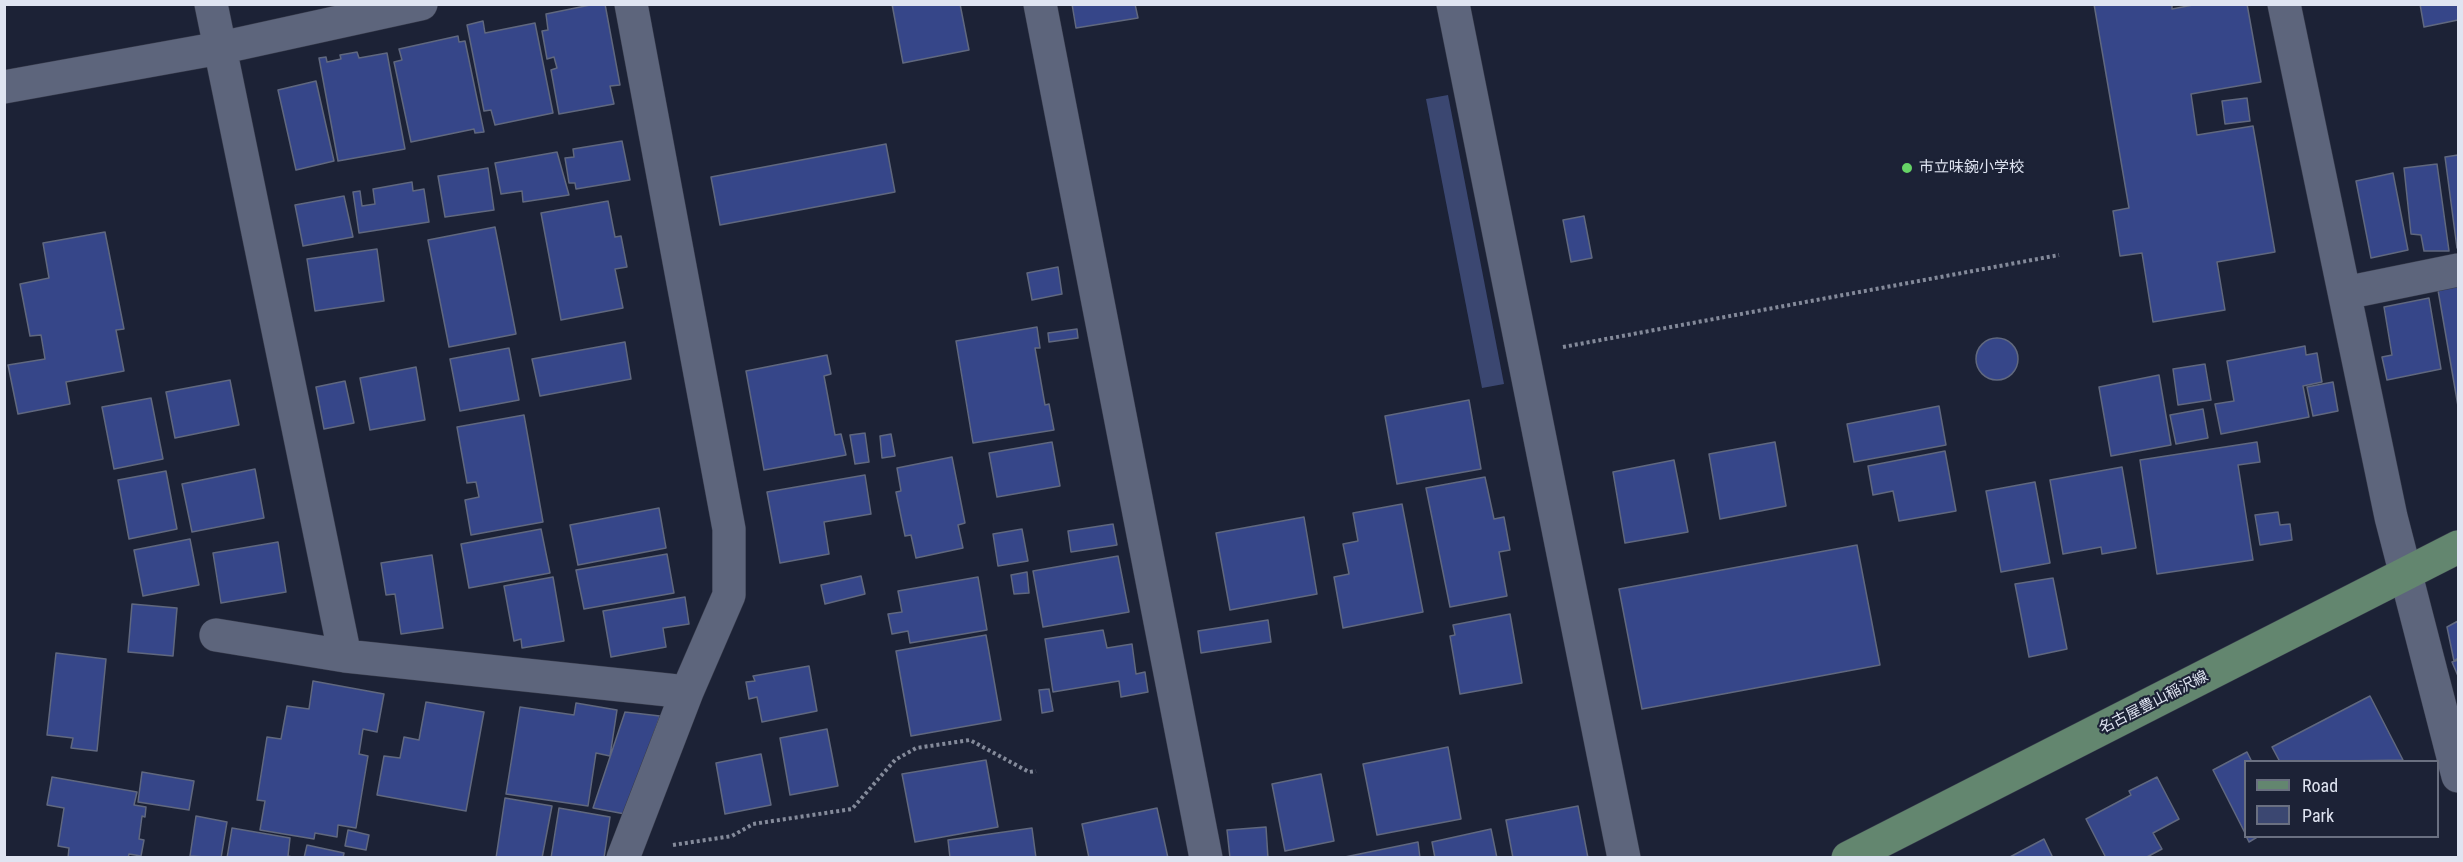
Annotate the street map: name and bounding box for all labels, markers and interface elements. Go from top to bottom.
place label: 市立味鋺小学校 [1919,159,2024,177]
marker: 市立味鋺小学校 [1900,161,1914,175]
street label: 名古屋豊山稲沢線 [2096,668,2212,738]
legend [2244,760,2439,838]
text: Road [2302,775,2338,796]
text: Park [2302,805,2334,826]

